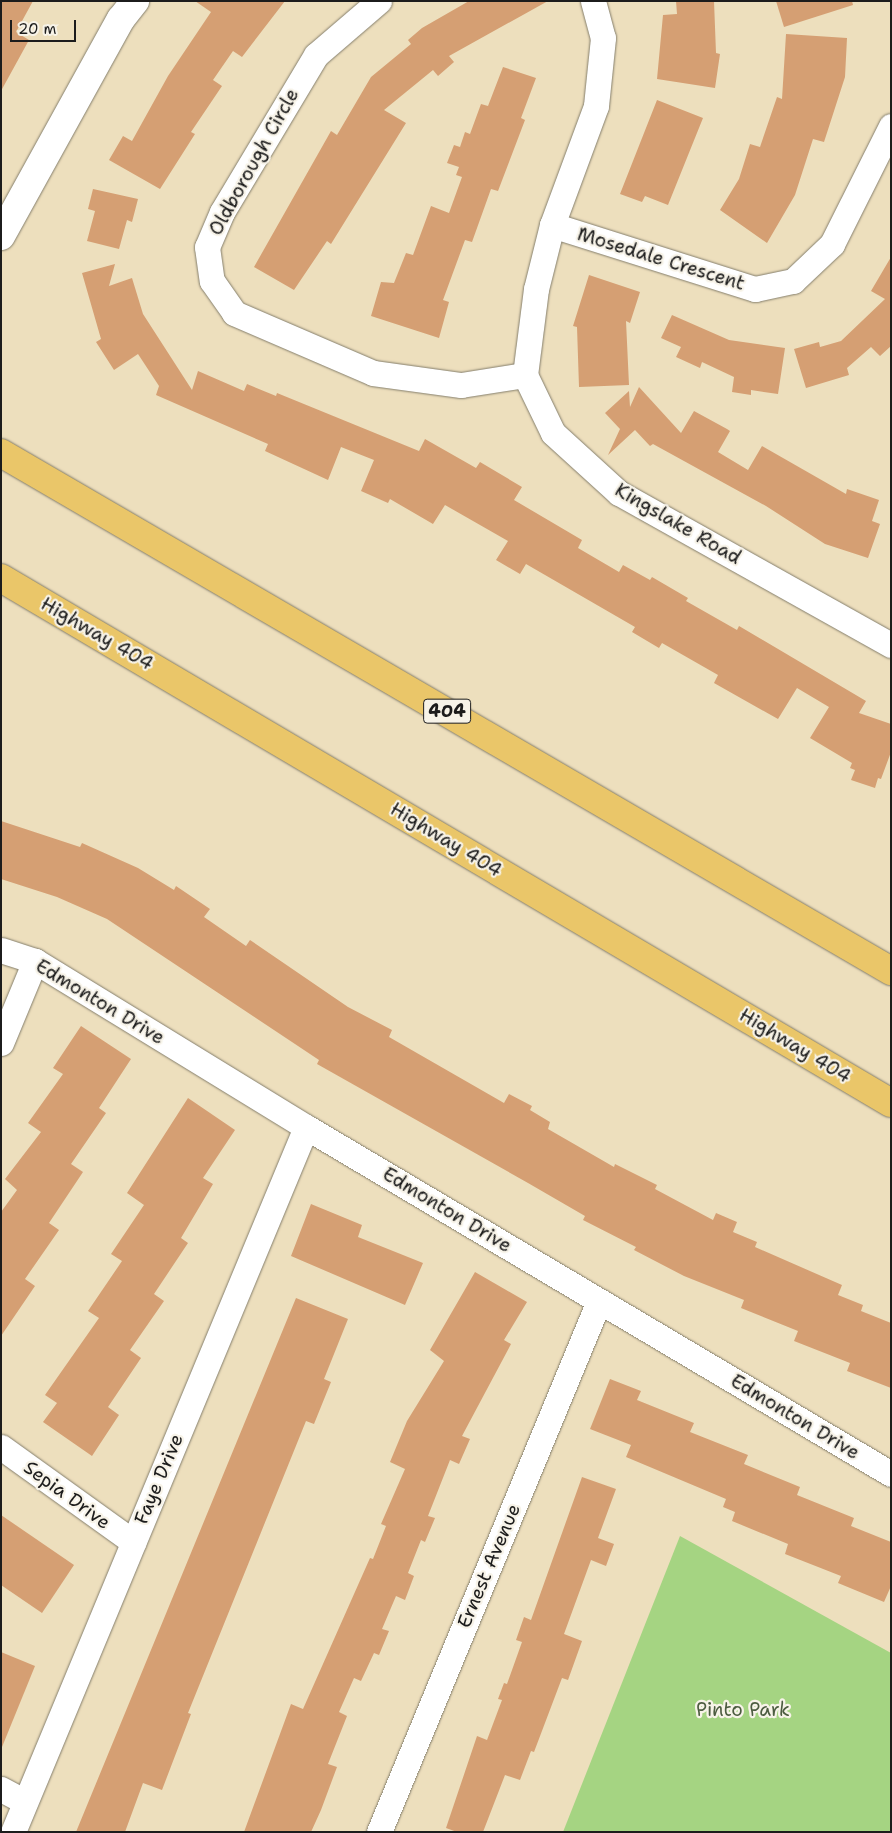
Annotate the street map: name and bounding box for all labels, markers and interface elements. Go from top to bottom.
scale bar [12,10,79,42]
text: 20 m [18,19,57,39]
street label: Oldborough Circle [204,85,304,239]
street label: Mosedale Crescent [575,223,747,295]
street label: Kingslake Road [611,479,745,569]
street label: Highway 404 [37,593,157,675]
road number: 404 [422,696,472,726]
street label: Highway 404 [386,798,506,882]
street label: Edmonton Drive [31,955,169,1049]
street label: Highway 404 [735,1004,855,1088]
street label: Edmonton Drive [378,1163,516,1257]
street label: Edmonton Drive [726,1370,864,1464]
street label: Faye Drive [130,1430,188,1528]
street label: Sepia Drive [19,1456,115,1534]
street label: Ernest Avenue [453,1501,525,1631]
park label: Pinto Park [696,1699,790,1721]

